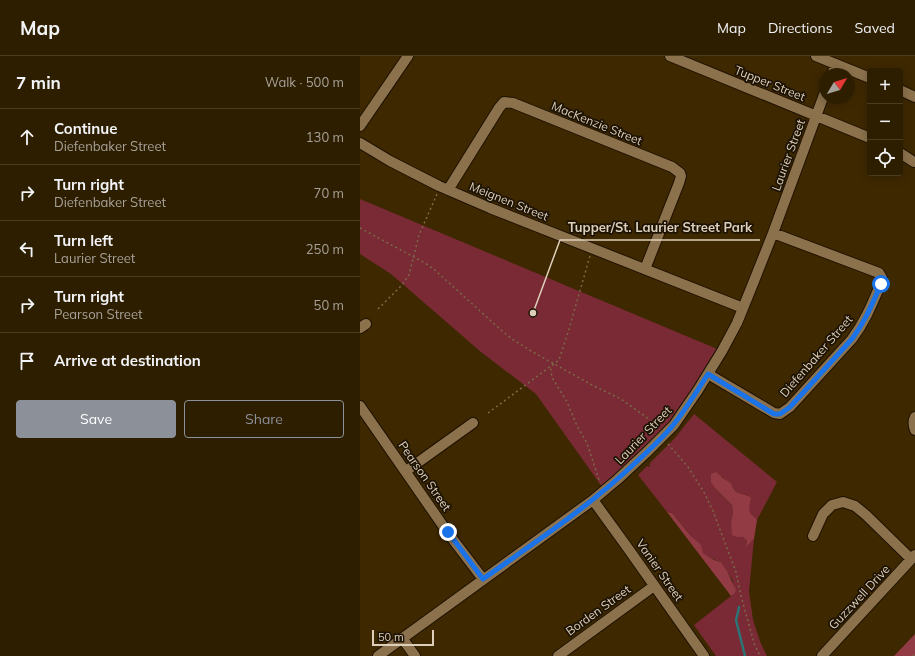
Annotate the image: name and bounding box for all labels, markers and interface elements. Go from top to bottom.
text: Map [20,16,60,40]
text: Map [717,19,746,37]
text: Directions [768,19,833,37]
text: Saved [855,19,895,37]
street label: Tupper Street [732,62,808,104]
north arrow [819,68,855,104]
map controls [867,68,903,176]
button: + [867,68,903,104]
text: 7 min [16,72,61,93]
text: Walk · 500 m [265,74,344,90]
street label: MacKenzie Street [549,98,645,148]
button: − [867,104,903,140]
street label: Laurier Street [768,117,808,193]
text: Continue [54,119,117,138]
icon: ahead [16,126,38,148]
text: 130 m [306,129,344,145]
text: Diefenbaker Street [54,138,166,154]
button: locate [867,140,903,176]
text: Turn right [54,175,124,194]
street label: Meignen Street [467,178,551,224]
icon: right [16,182,38,204]
text: 70 m [314,185,344,201]
text: Diefenbaker Street [54,194,166,210]
callout: Tupper/St. Laurier Street Park [560,215,760,240]
text: Tupper/St. Laurier Street Park [568,219,753,235]
text: Turn left [54,231,113,250]
icon: left [16,238,38,260]
text: 250 m [306,241,344,257]
text: Laurier Street [54,250,135,266]
route start [872,275,890,293]
text: Turn right [54,287,124,306]
icon: right [16,294,38,316]
text: 50 m [314,297,344,313]
text: Pearson Street [54,306,143,322]
street label: Diefenbaker Street [776,312,856,400]
icon: arrive [16,350,38,372]
text: Arrive at destination [54,351,201,370]
button: Save [16,400,176,438]
button: Share [184,400,344,438]
street label: Laurier Street [612,403,674,467]
street label: Pearson Street [395,438,455,514]
route end [439,523,457,541]
street label: Vanier Street [633,536,687,604]
street label: Guzzwell Drive [825,562,893,632]
street label: Borden Street [563,581,633,639]
scale bar [372,628,434,647]
text: 50 m [378,630,404,644]

